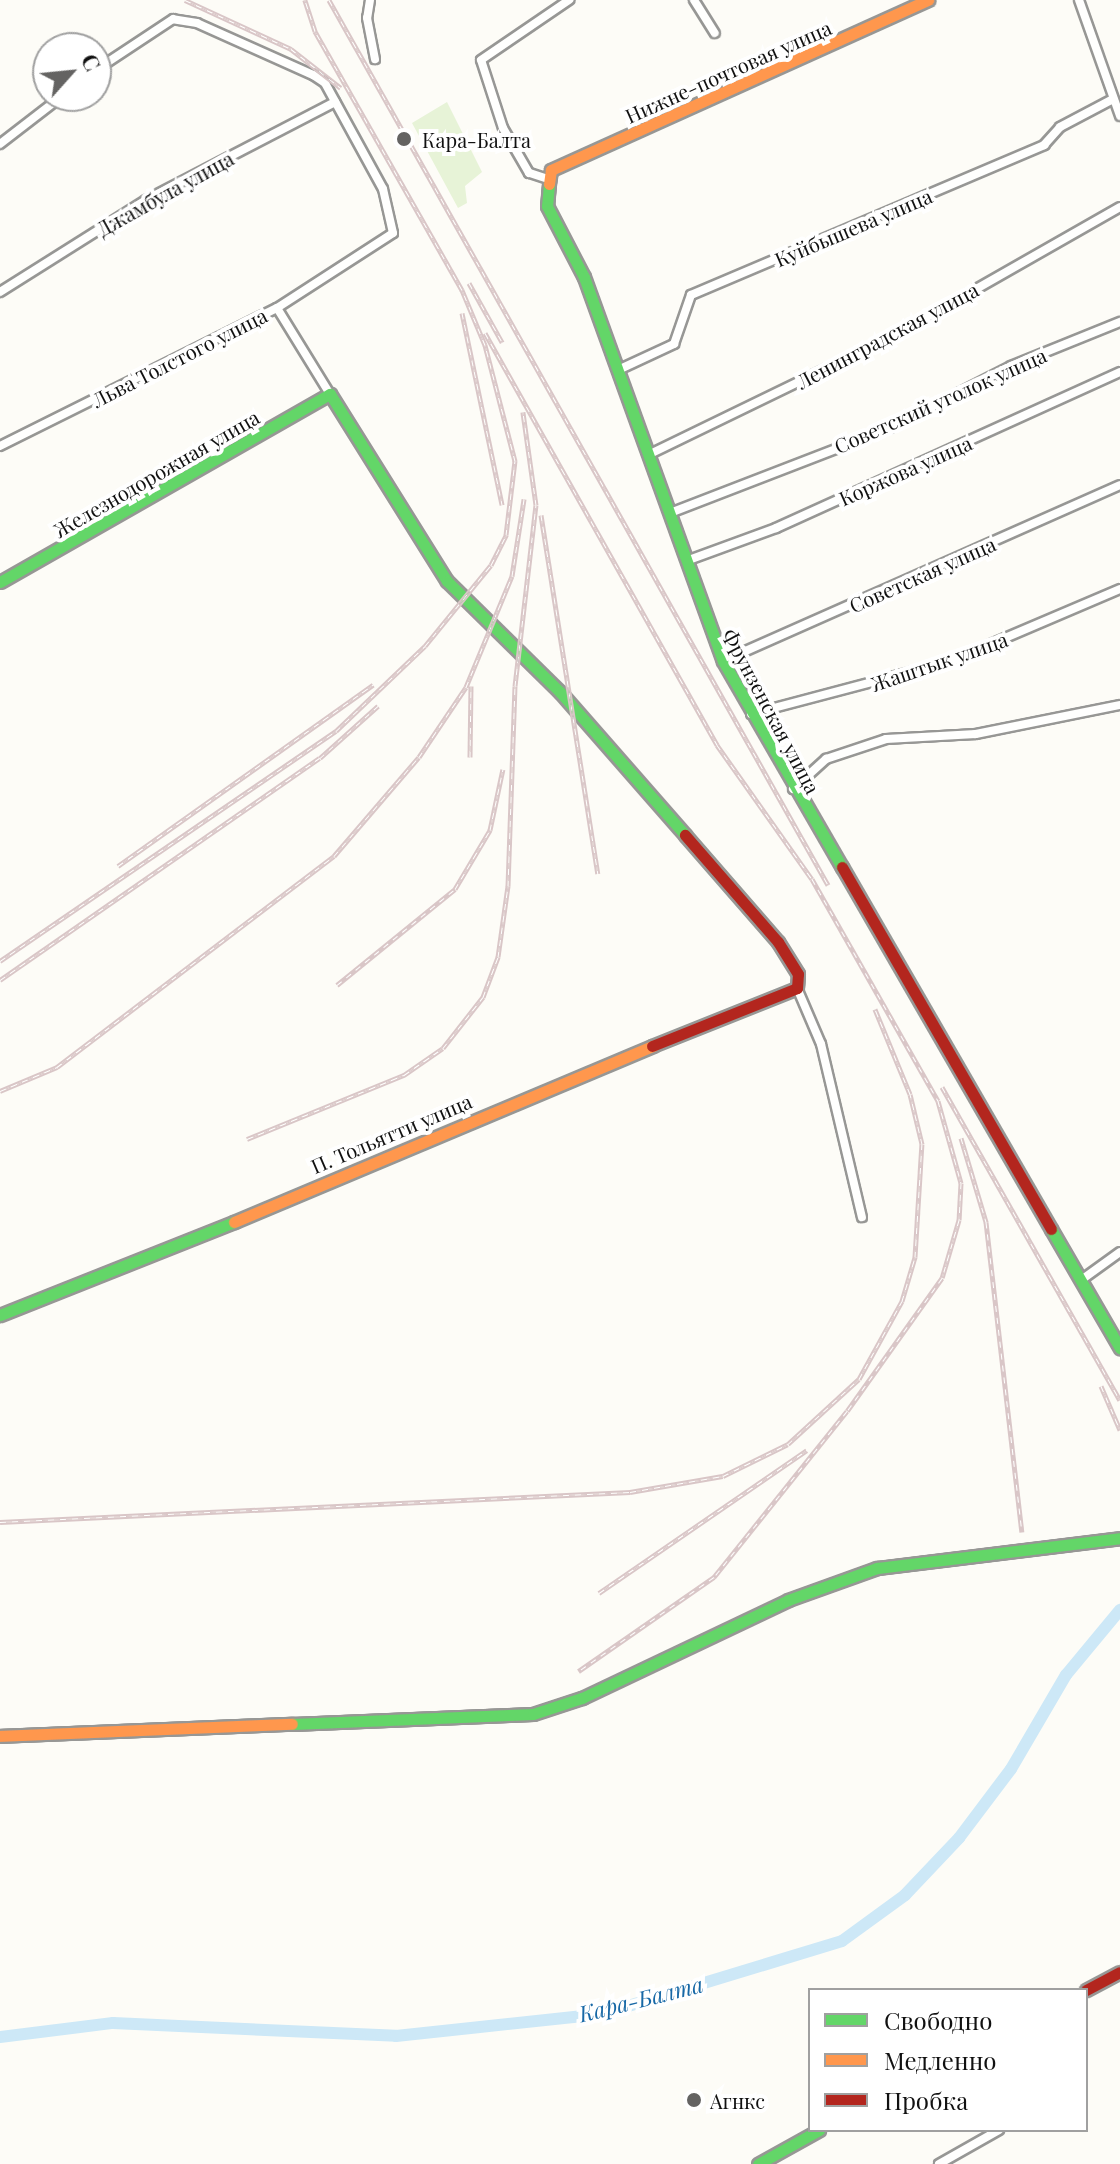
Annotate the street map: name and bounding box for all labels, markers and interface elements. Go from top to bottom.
street label: Нижне-почтовая улица [621,15,835,127]
north arrow [32,32,112,112]
text: С [75,48,108,76]
place label: Кара-Балта [422,127,531,151]
marker: Кара-Балта [393,128,415,150]
street label: Джамбула улица [93,146,237,240]
street label: Куйбышева улица [771,183,935,271]
street label: Ленинградская улица [792,277,982,393]
street label: Льва Толстого улица [87,302,271,412]
street label: Советский уголок улица [830,342,1050,458]
street label: Железнодорожная улица [49,404,263,542]
street label: Коржова улица [835,430,975,510]
street label: Советская улица [845,531,999,617]
street label: Фрунзенская улица [718,624,826,798]
street label: Жаштык улица [867,626,1011,696]
street label: П. Тольятти улица [307,1088,475,1178]
water label: Кара-Балта [576,1971,706,2027]
legend [808,1988,1088,2132]
text: Свободно [884,2004,992,2036]
text: Медленно [884,2044,997,2076]
text: Пробка [884,2084,968,2116]
place label: Агнкс [710,2088,765,2112]
marker: Агнкс [685,2091,703,2109]

